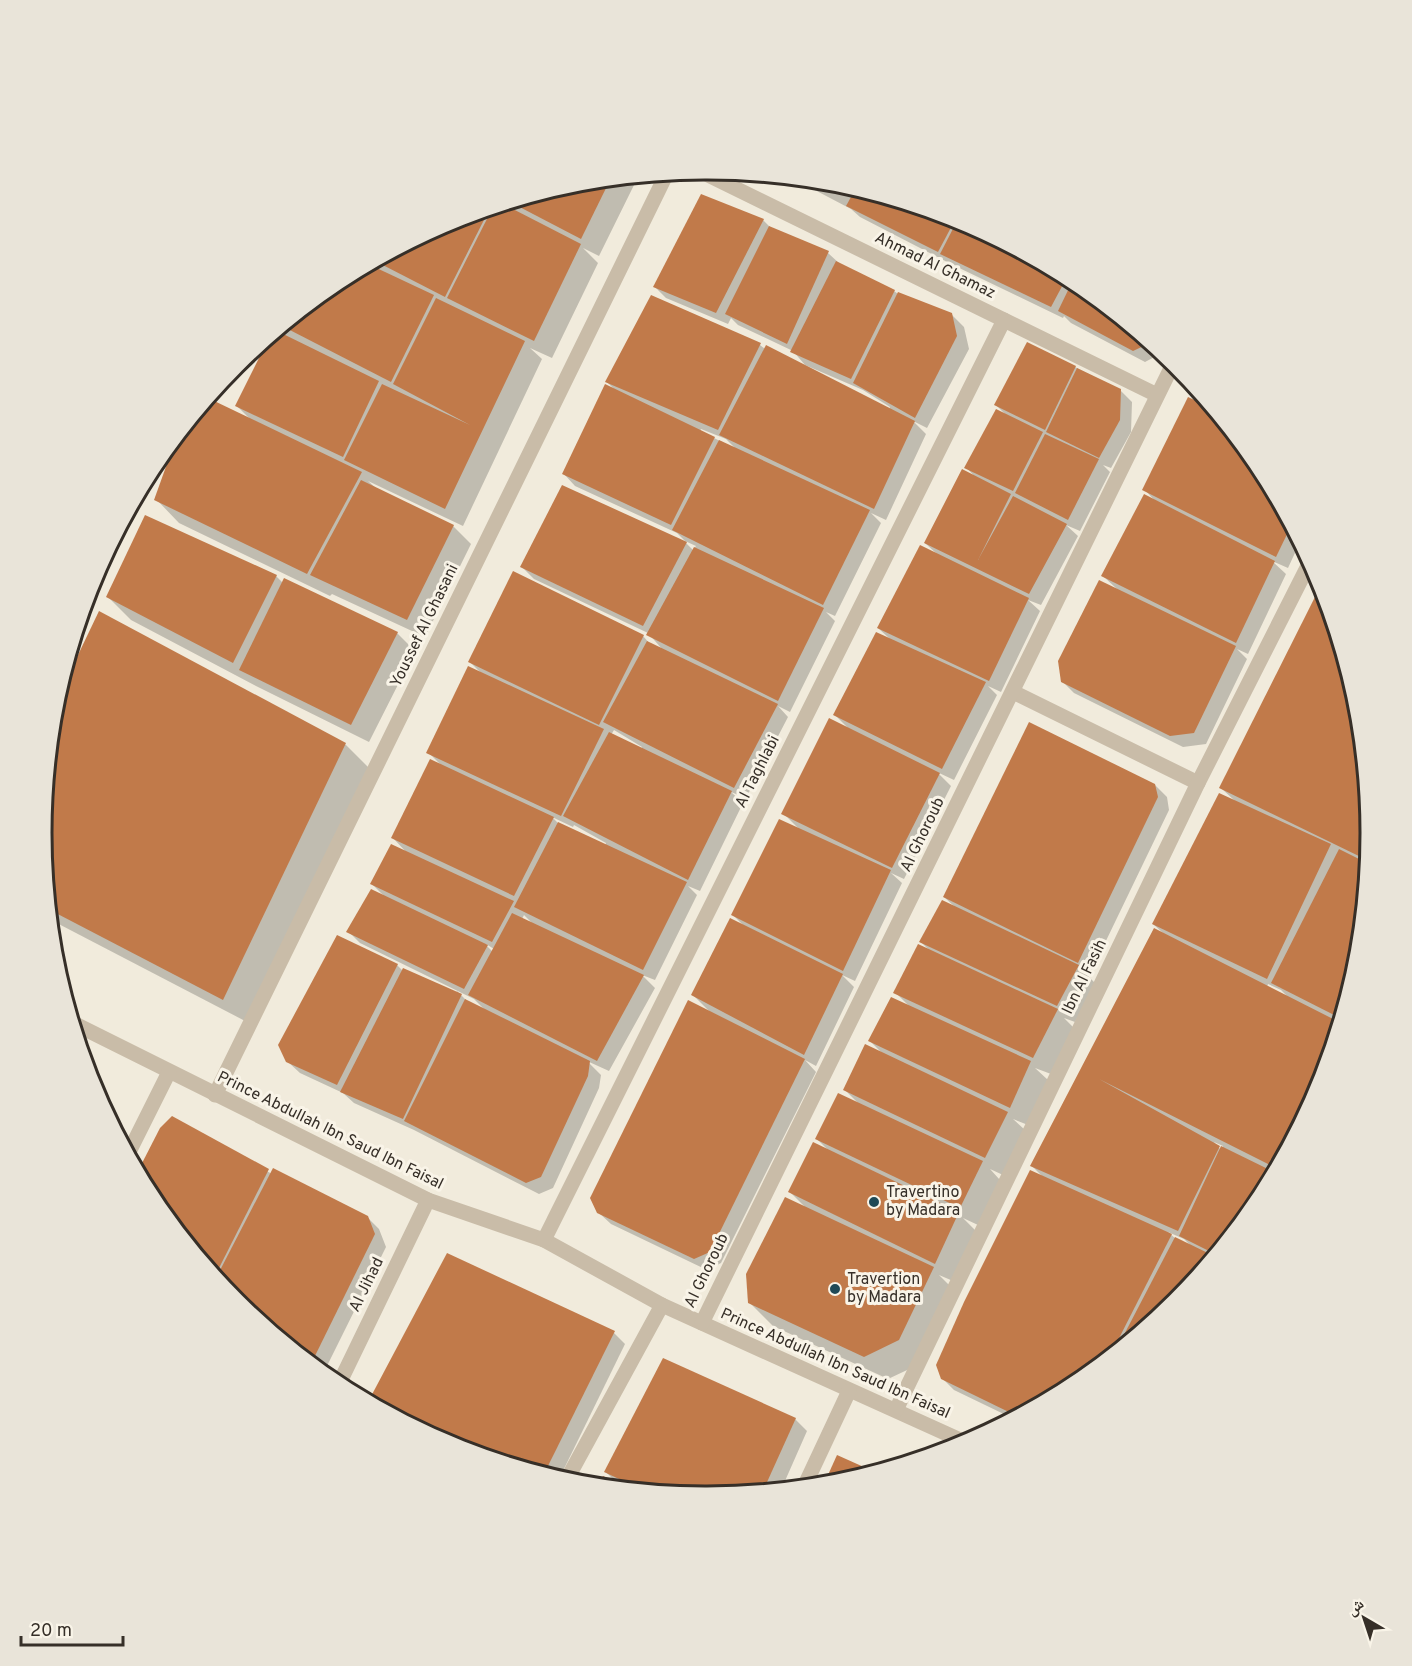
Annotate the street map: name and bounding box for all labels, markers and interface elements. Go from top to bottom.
street label: Ahmad Al Ghamaz [871,228,999,304]
street label: Youssef Al Ghasani [387,561,463,691]
street label: Al Taghlabi [731,732,785,812]
street label: Al Ghoroub [896,794,950,876]
street label: Ibn Al Fasih [1058,936,1112,1018]
street label: Prince Abdullah Ibn Saud Ibn Faisal [214,1067,446,1195]
place label: Travertino by Madara [886,1183,960,1221]
marker: Travertino by Madara [867,1195,881,1209]
street label: Al Ghoroub [680,1230,734,1312]
street label: Al Jihad [345,1254,389,1316]
place label: Travertion by Madara [847,1270,921,1308]
marker: Travertion by Madara [828,1282,842,1296]
street label: Prince Abdullah Ibn Saud Ibn Faisal [717,1304,953,1424]
north arrow [1334,1588,1394,1648]
text: ش [1343,1595,1369,1621]
scale bar [21,1609,123,1647]
text: 20 m [30,1620,72,1643]

